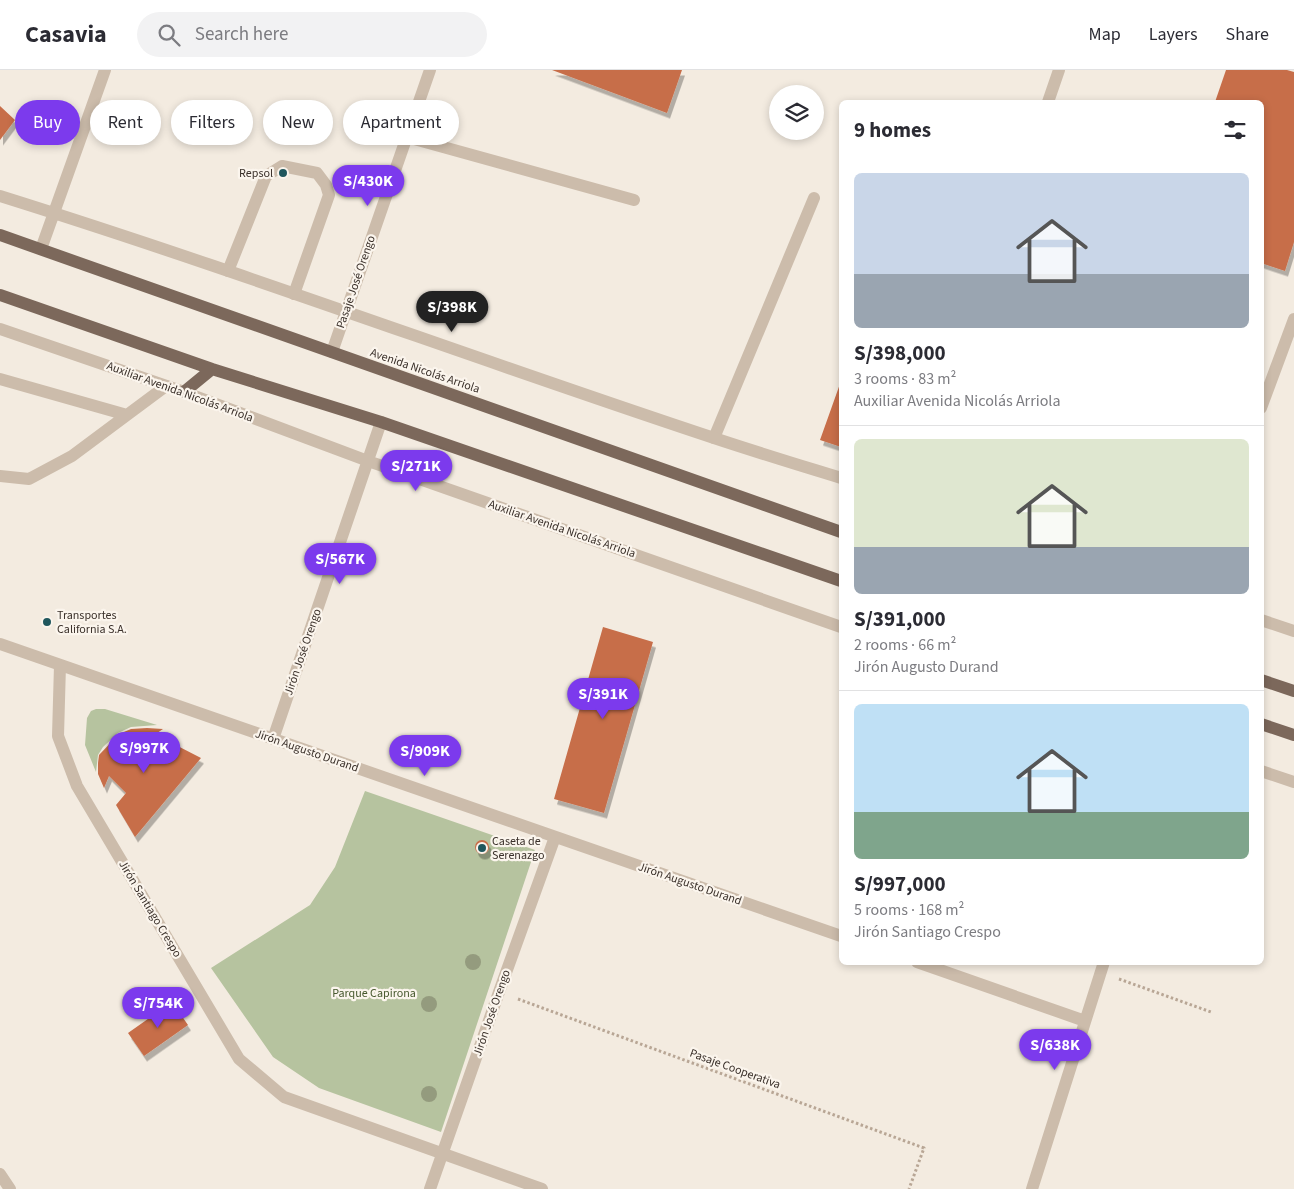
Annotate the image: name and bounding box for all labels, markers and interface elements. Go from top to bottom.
search box [137,12,487,57]
text: Casavia [25,17,107,52]
icon: search [155,21,183,49]
text: Search here [195,21,288,48]
text: Map [1089,22,1121,47]
text: Layers [1149,22,1198,47]
text: Share [1226,22,1269,47]
map controls [769,85,824,140]
button: layers [769,85,824,140]
chip: Buy [15,100,80,145]
chip: Rent [90,100,161,145]
chip: Filters [171,100,253,145]
chip: New [263,100,333,145]
chip: Apartment [343,100,459,145]
text: 9 homes [854,115,931,145]
icon: filters [1221,116,1249,144]
pin: S/430K [327,164,409,207]
place label: Repsol [239,165,273,182]
marker: Repsol [277,167,289,179]
text: S/430K [343,170,393,192]
icon: home [1007,206,1097,296]
street label: Pasaje José Orengo [332,233,380,331]
pin: S/398K [411,290,493,333]
text: S/398K [427,296,477,318]
text: S/398,000 [854,338,946,368]
street label: Avenida Nicolás Arriola [368,344,482,398]
street label: Auxiliar Avenida Nicolás Arriola [104,358,256,426]
text: 3 rooms · 83 m² [854,368,956,390]
text: Auxiliar Avenida Nicolás Arriola [854,390,1060,412]
pin: S/271K [375,450,457,492]
text: S/271K [391,455,441,477]
icon: home [1007,471,1097,561]
street label: Auxiliar Avenida Nicolás Arriola [486,496,638,562]
pin: S/567K [299,542,381,585]
text: S/567K [315,548,365,570]
text: S/391,000 [854,604,946,634]
street label: Jirón José Orengo [280,606,326,698]
place label: Transportes California S.A. [57,607,127,638]
marker: Transportes California S.A. [41,616,53,628]
text: 2 rooms · 66 m² [854,634,956,656]
text: Jirón Augusto Durand [854,656,999,678]
pin: S/391K [562,678,644,720]
text: S/391K [578,683,628,705]
street label: Jirón Augusto Durand [253,725,361,777]
pin: S/997K [103,732,185,774]
pin: S/909K [384,734,466,777]
icon: home [1007,736,1097,826]
text: S/997K [119,737,169,759]
text: S/909K [400,740,450,762]
place label: Caseta de Serenazgo [492,833,544,864]
marker: Caseta de Serenazgo [476,842,488,854]
street label: Jirón Santiago Crespo [114,857,186,961]
street label: Jirón Augusto Durand [636,858,744,910]
text: S/997,000 [854,869,946,899]
text: 5 rooms · 168 m² [854,899,964,921]
text: Jirón Santiago Crespo [854,921,1001,943]
street label: Jirón José Orengo [469,967,515,1059]
park label: Parque Capirona [332,985,416,1002]
pin: S/754K [117,986,199,1029]
text: S/754K [133,992,183,1014]
pin: S/638K [1014,1028,1096,1071]
text: S/638K [1030,1034,1080,1056]
street label: Pasaje Cooperativa [687,1045,783,1093]

